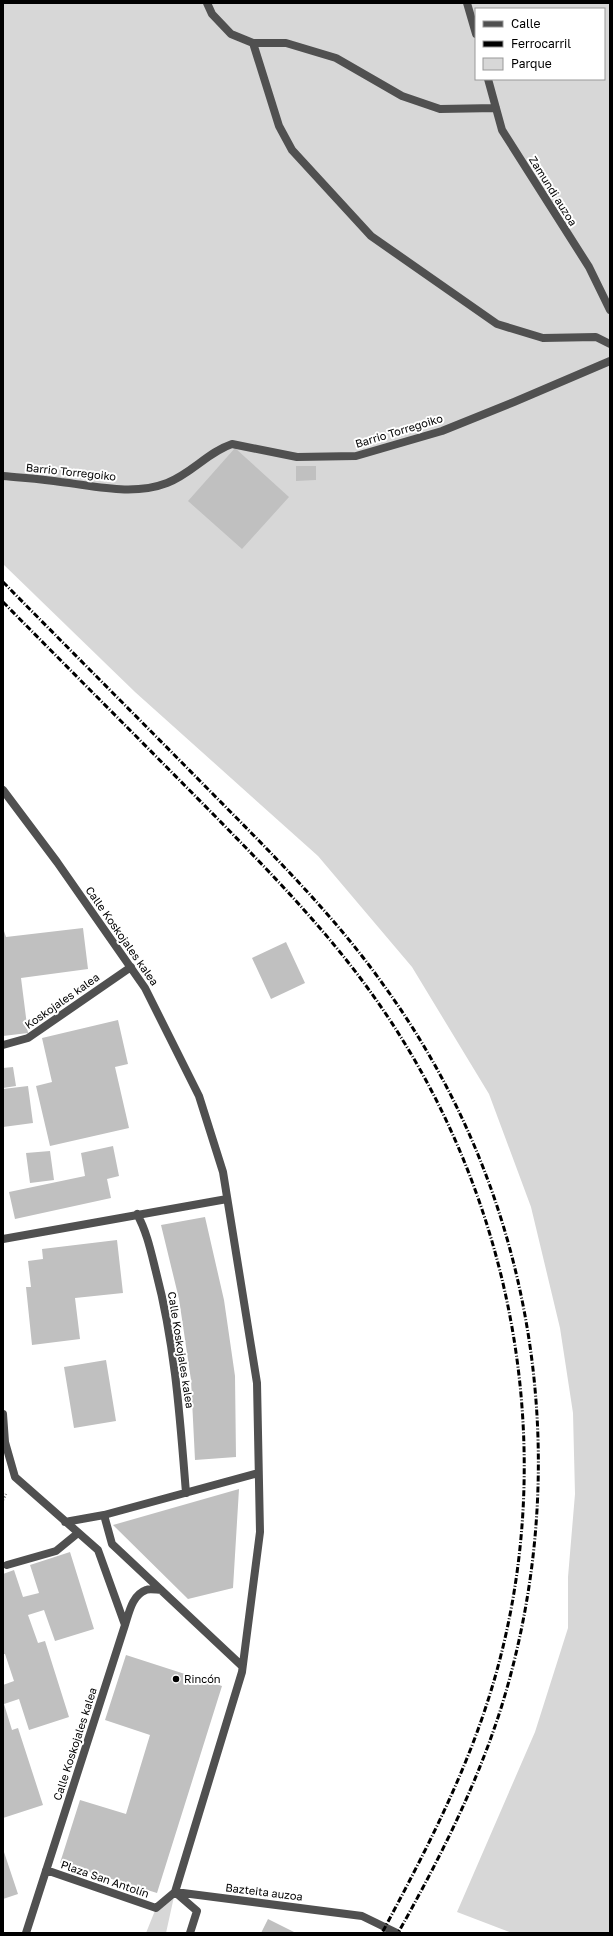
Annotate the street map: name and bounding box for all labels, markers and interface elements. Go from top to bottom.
legend [475,8,605,80]
text: Calle [511,16,541,31]
text: Ferrocarril [511,36,571,51]
text: Parque [511,56,552,71]
street label: Zamundi auzoa [527,153,580,228]
street label: Barrio Torregoiko [354,411,444,450]
street label: Barrio Torregoiko [25,460,117,483]
street label: Calle Koskojales kalea [83,884,162,988]
street label: Koskojales kalea [22,970,102,1031]
street label: Calle Koskojales kalea [166,1291,197,1409]
place label: Rincón [184,1672,221,1685]
marker: Rincón [171,1674,181,1684]
street label: Calle Koskojales kalea [50,1686,99,1802]
street label: Plaza San Antolín [59,1857,151,1900]
street label: Bazteita auzoa [225,1880,303,1903]

